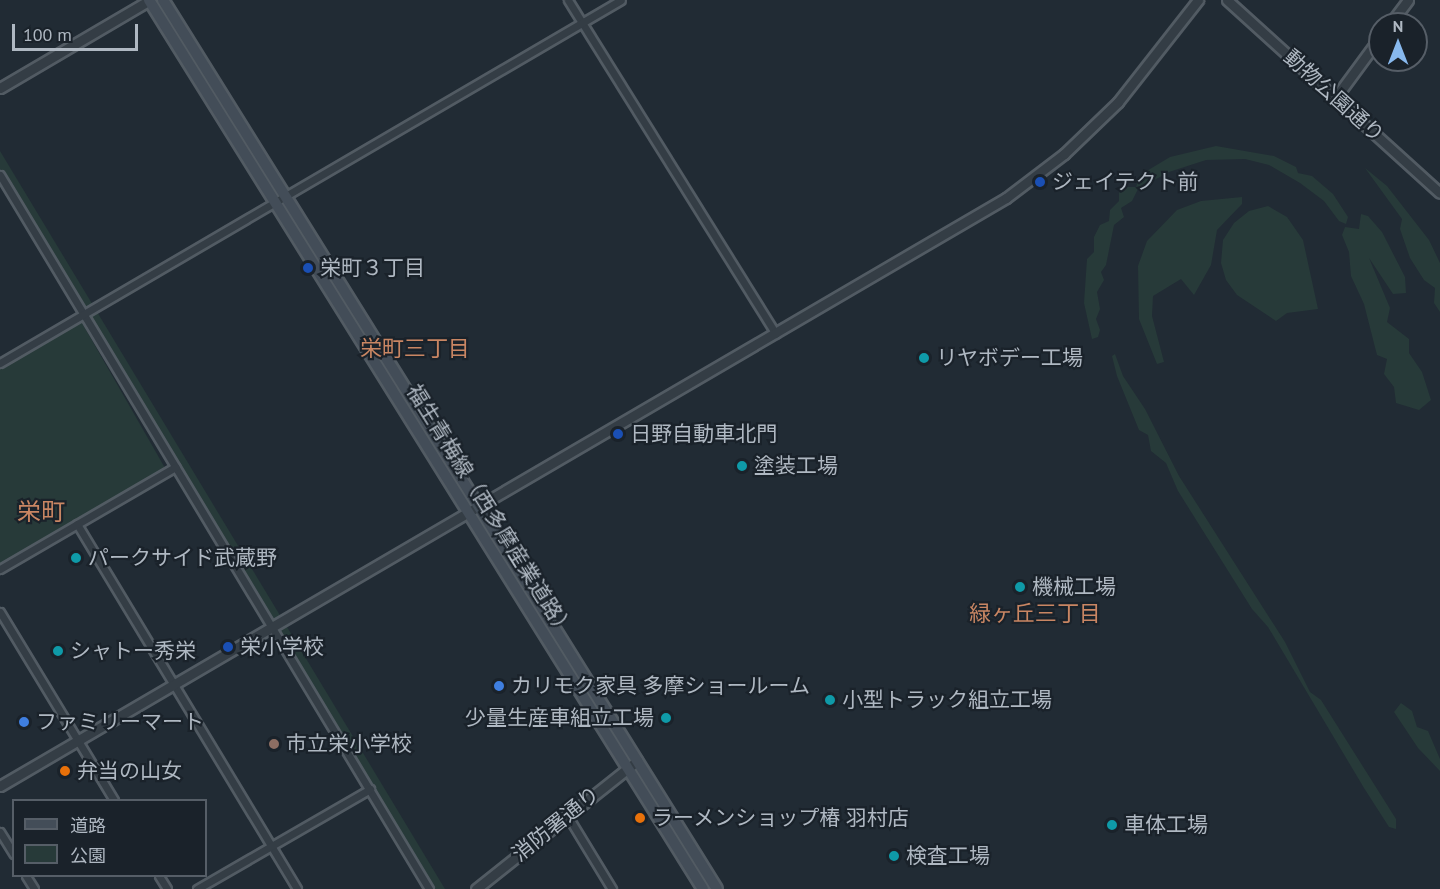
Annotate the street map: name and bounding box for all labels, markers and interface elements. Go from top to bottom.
scale bar [15,12,141,50]
north arrow [1368,12,1428,72]
text: N [1393,16,1403,36]
text: 100 m [23,23,72,46]
street label: 動物公園通り [1279,44,1389,148]
place label: ジェイテクト前 [1052,169,1199,195]
marker: ジェイテクト前 [1033,175,1047,189]
place label: 栄町３丁目 [320,255,425,281]
marker: 栄町３丁目 [301,261,315,275]
district label: 栄町三丁目 [360,336,470,362]
place label: リヤボデー工場 [936,345,1083,371]
marker: リヤボデー工場 [917,351,931,365]
street label: 福生青梅線（西多摩産業道路） [401,380,579,642]
place label: 日野自動車北門 [630,421,777,447]
marker: 日野自動車北門 [611,427,625,441]
place label: 塗装工場 [754,453,838,479]
marker: 塗装工場 [735,459,749,473]
district label: 栄町 [17,498,65,526]
place label: パークサイド武蔵野 [88,545,277,571]
marker: パークサイド武蔵野 [69,551,83,565]
place label: 機械工場 [1032,574,1116,600]
marker: 機械工場 [1013,580,1027,594]
district label: 緑ヶ丘三丁目 [969,601,1101,627]
place label: 栄小学校 [240,634,324,660]
place label: シャトー秀栄 [70,638,196,664]
marker: 栄小学校 [221,640,235,654]
marker: シャトー秀栄 [51,644,65,658]
place label: カリモク家具 多摩ショールーム [511,673,811,699]
marker: カリモク家具 多摩ショールーム [492,679,506,693]
place label: 小型トラック組立工場 [842,687,1052,713]
marker: 小型トラック組立工場 [823,693,837,707]
place label: 少量生産車組立工場 [465,705,654,731]
place label: ファミリーマート [36,709,204,735]
marker: 少量生産車組立工場 [659,711,673,725]
marker: ファミリーマート [17,715,31,729]
place label: 市立栄小学校 [286,731,412,757]
marker: 市立栄小学校 [267,737,281,751]
place label: 弁当の山女 [77,758,182,784]
marker: 弁当の山女 [58,764,72,778]
street label: 消防署通り [507,781,605,867]
legend [12,799,207,877]
place label: ラーメンショップ椿 羽村店 [652,805,910,831]
marker: ラーメンショップ椿 羽村店 [633,811,647,825]
place label: 車体工場 [1124,812,1208,838]
text: 道路 [70,814,106,837]
marker: 車体工場 [1105,818,1119,832]
place label: 検査工場 [906,843,990,869]
text: 公園 [70,844,106,867]
marker: 検査工場 [887,849,901,863]

